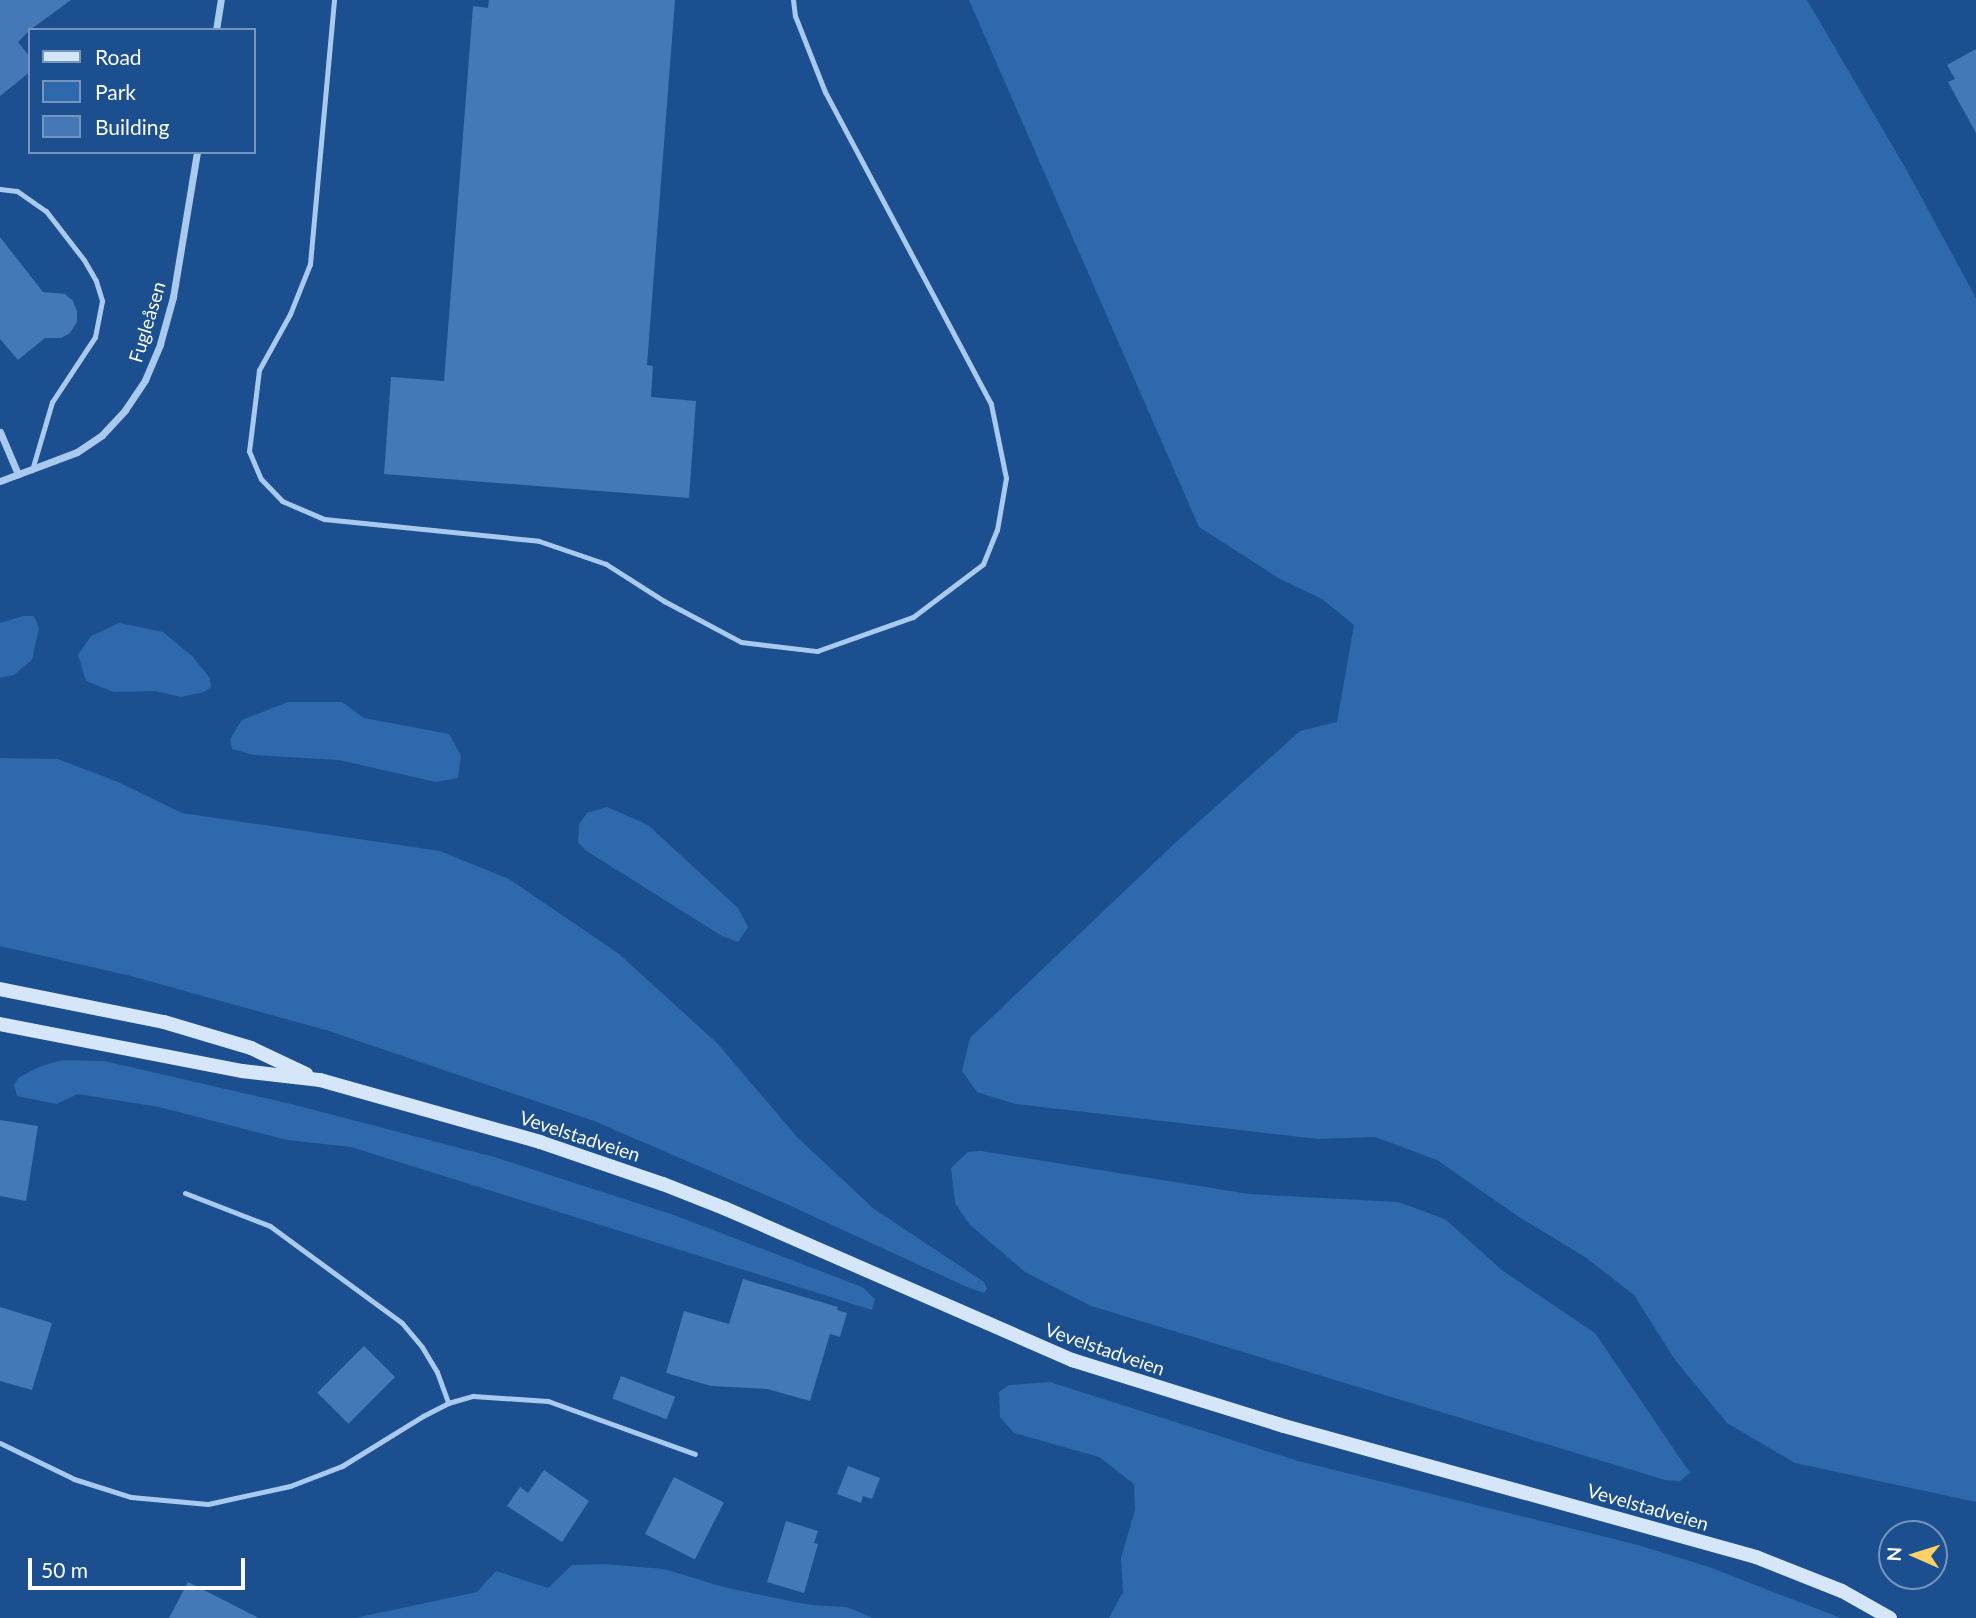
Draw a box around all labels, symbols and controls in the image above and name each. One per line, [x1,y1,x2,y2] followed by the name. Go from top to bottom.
[28,28,256,154] legend
[95,44,142,69] text: Road
[95,79,136,104] text: Park
[95,114,170,139] text: Building
[124,279,170,365] street label: Fugleåsen
[517,1106,643,1166] street label: Vevelstadveien
[1042,1318,1168,1380] street label: Vevelstadveien
[1585,1479,1711,1535] street label: Vevelstadveien
[1878,1520,1948,1590] north arrow
[32,1544,248,1588] scale bar
[1882,1546,1905,1562] text: N
[41,1557,88,1582] text: 50 m

